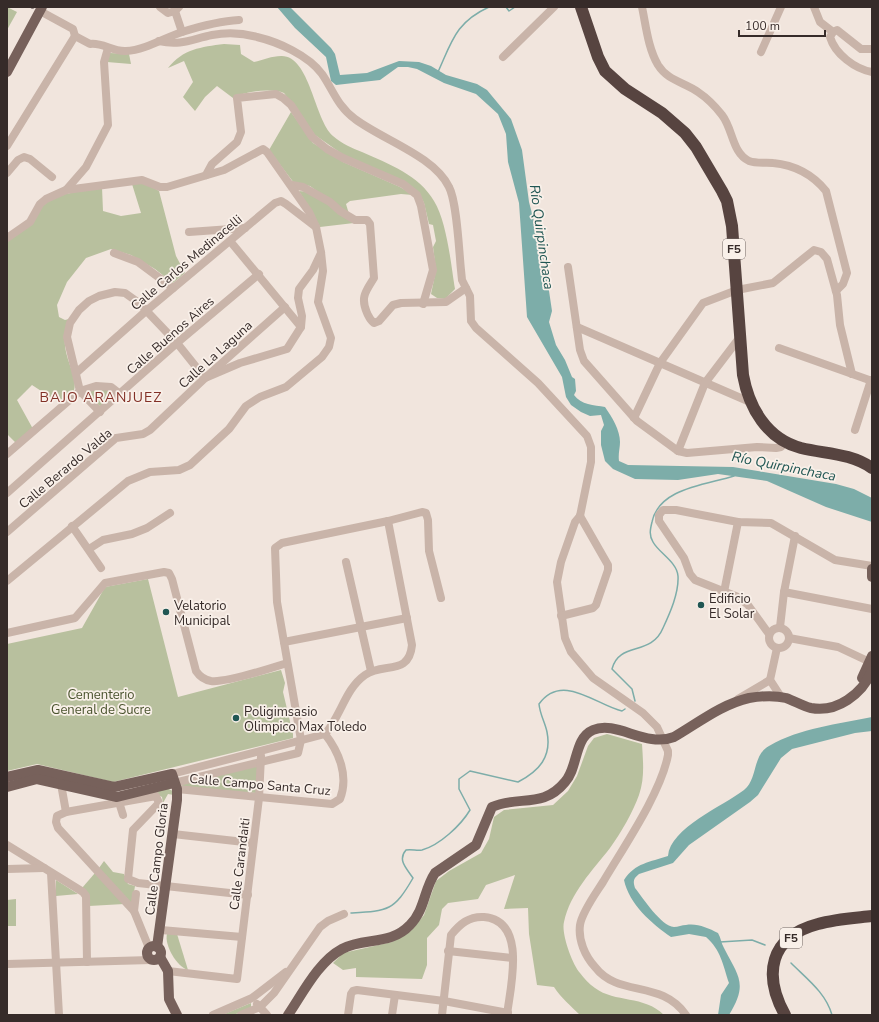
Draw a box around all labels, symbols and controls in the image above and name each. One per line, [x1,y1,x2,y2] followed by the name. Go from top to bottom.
[739,12,825,38] scale bar
[745,18,780,34] text: 100 m
[525,183,558,291] water label: Río Quirpinchaca
[127,211,246,315] street label: Calle Carlos Medinacelli
[723,239,745,259] road number: F5
[123,293,218,379] street label: Calle Buenos Aires
[175,317,257,393] street label: Calle La Laguna
[40,388,162,407] district label: BAJO ARANJUEZ
[15,424,116,513] street label: Calle Berardo Valda
[730,447,838,486] water label: Río Quirpinchaca
[709,590,755,623] place label: Edificio El Solar
[173,597,230,630] place label: Velatorio Municipal
[696,600,706,610] marker: Edificio El Solar
[161,607,171,617] marker: Velatorio Municipal
[51,686,151,719] park label: Cementerio General de Sucre
[244,703,367,736] place label: Poligimsasio Olimpico Max Toledo
[231,713,241,723] marker: Poligimsasio Olimpico Max Toledo
[189,770,331,800] street label: Calle Campo Santa Cruz
[141,802,173,916] street label: Calle Campo Gloria
[225,817,255,911] street label: Calle Carandaiti
[780,928,802,948] road number: F5

